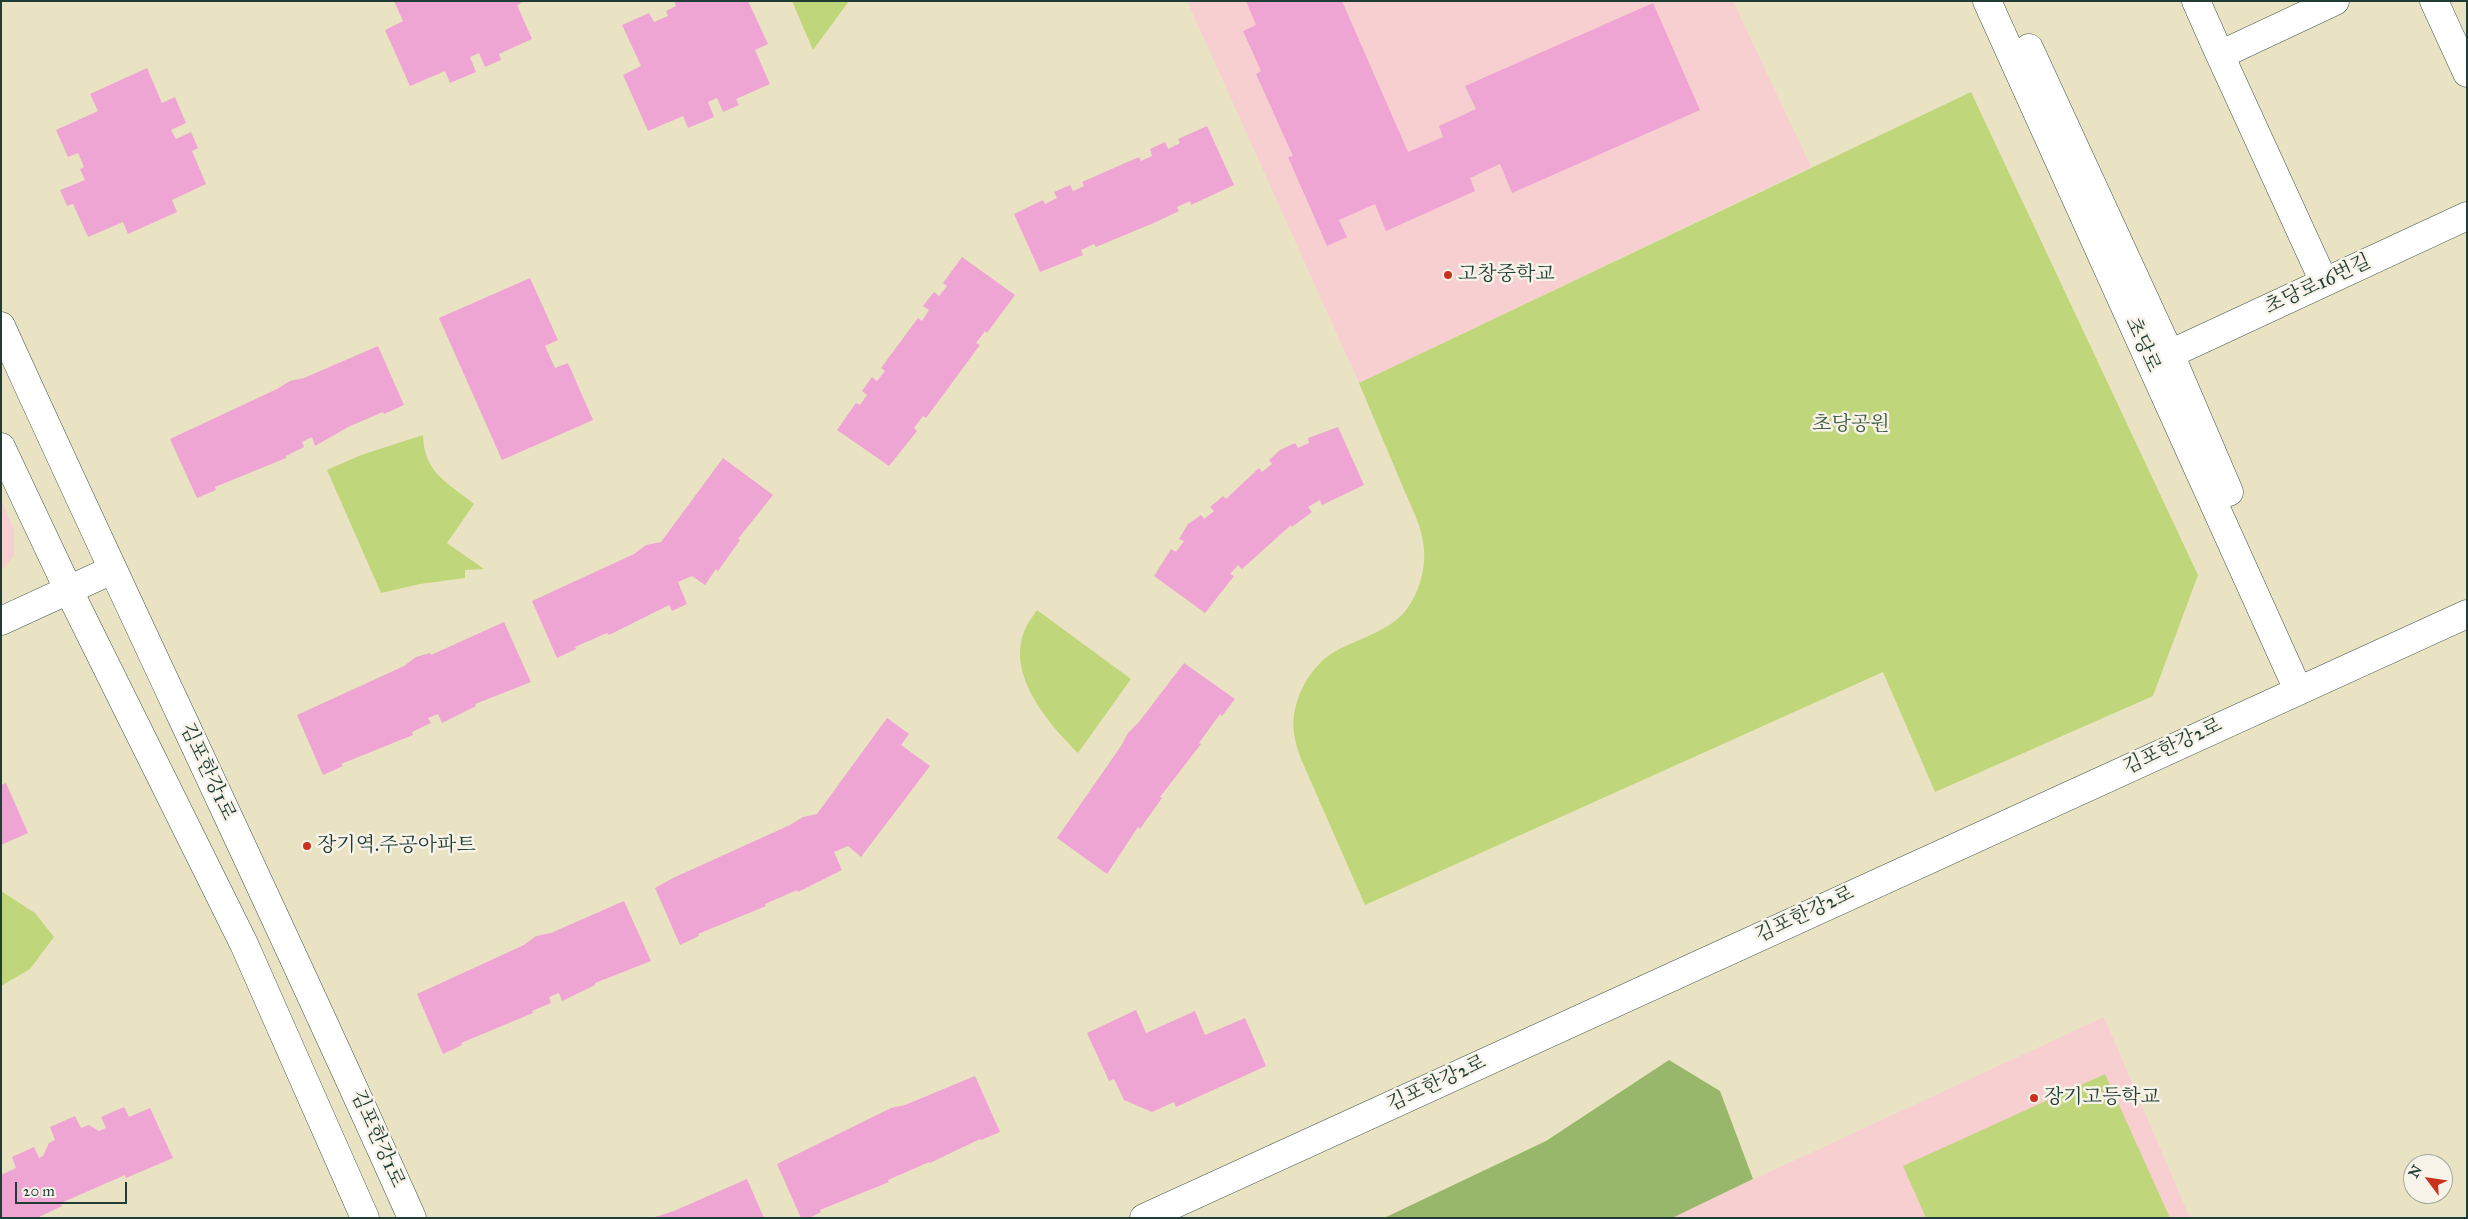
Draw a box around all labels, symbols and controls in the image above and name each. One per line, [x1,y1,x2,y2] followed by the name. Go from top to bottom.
[2261,250,2375,320] street label: 초당로16번길
[1458,263,1555,287] place label: 고창중학교
[1442,269,1454,281] marker: 고창중학교
[2119,314,2165,376] street label: 초당로
[1812,413,1890,437] park label: 초당공원
[2120,714,2226,780] street label: 김포한강2로
[174,720,240,824] street label: 김포한강1로
[317,834,476,858] place label: 장기역.주공아파트
[301,840,313,852] marker: 장기역.주공아파트
[1752,882,1858,948] street label: 김포한강2로
[1384,1051,1490,1117] street label: 김포한강2로
[345,1086,409,1192] street label: 김포한강1로
[2044,1086,2160,1110] place label: 장기고등학교
[2028,1092,2040,1104] marker: 장기고등학교
[2403,1154,2453,1204] north arrow
[2405,1162,2426,1181] text: N
[18,1172,130,1204] scale bar
[23,1182,55,1200] text: 20 m

